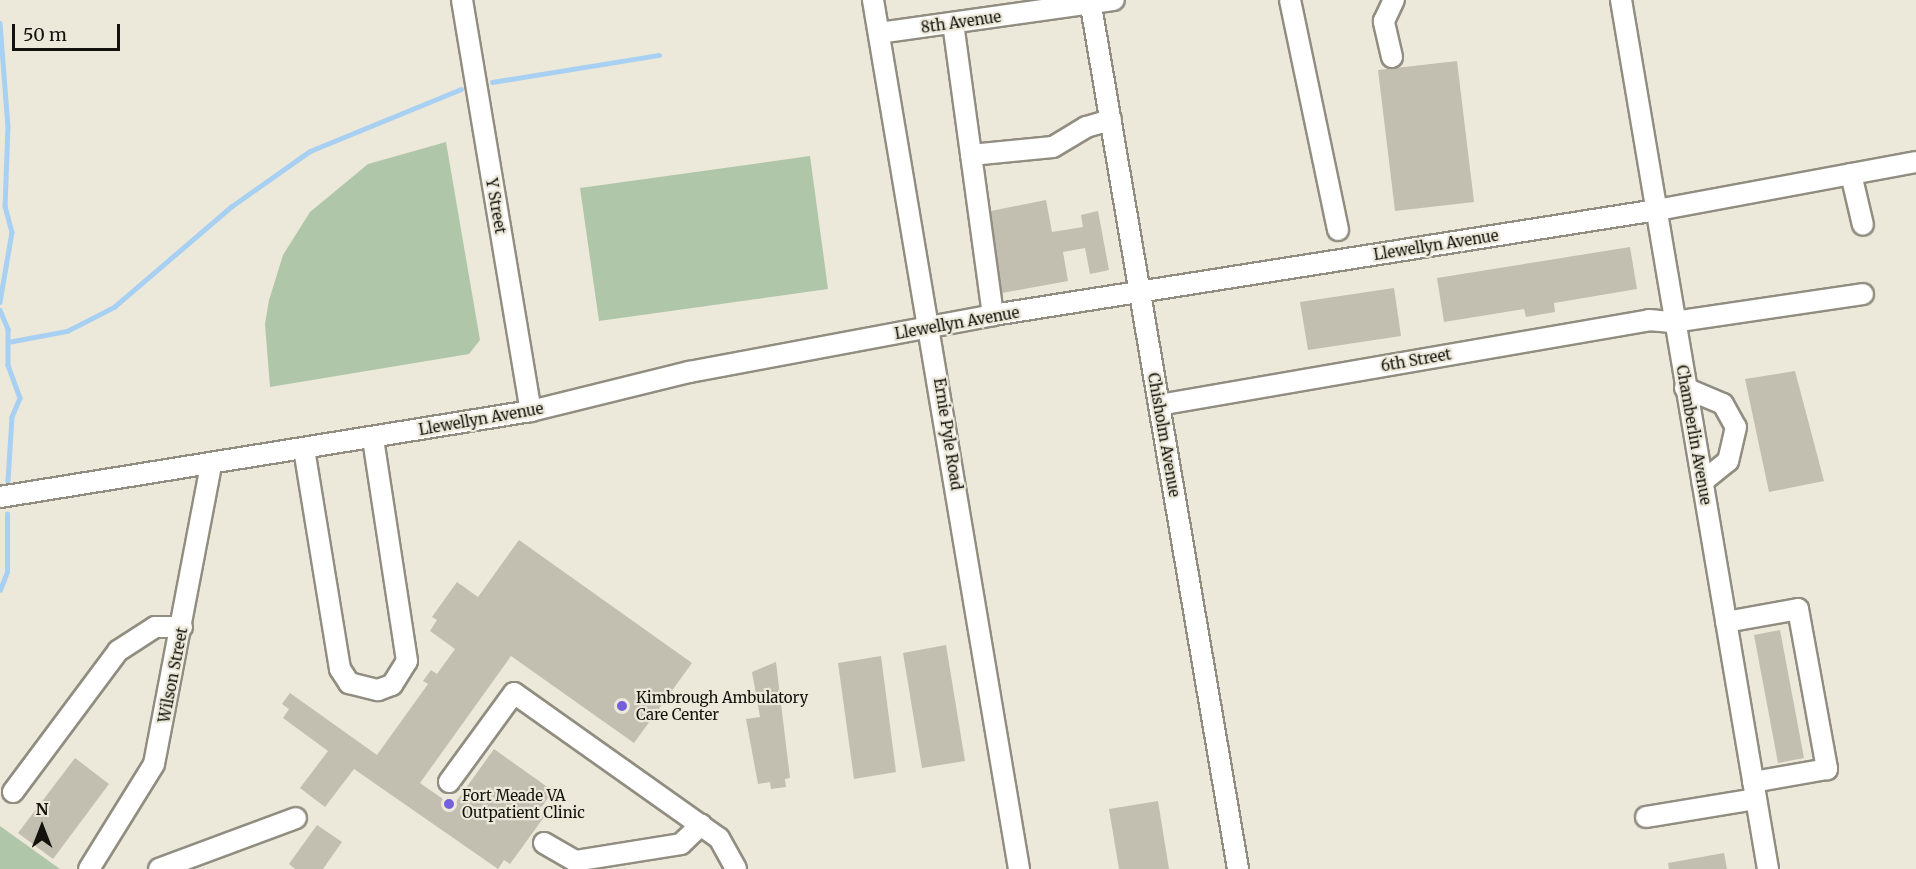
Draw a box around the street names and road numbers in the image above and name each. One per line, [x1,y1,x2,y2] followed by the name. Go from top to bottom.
[920,7,1002,37] street label: 8th Avenue
[482,177,510,235] street label: Y Street
[1372,226,1500,264] street label: Llewellyn Avenue
[893,303,1021,343] street label: Llewellyn Avenue
[1379,345,1453,375] street label: 6th Street
[1673,364,1715,506] street label: Chamberlin Avenue
[1144,371,1184,499] street label: Chisholm Avenue
[930,377,966,491] street label: Ernie Pyle Road
[417,399,545,439] street label: Llewellyn Avenue
[155,626,191,724] street label: Wilson Street

